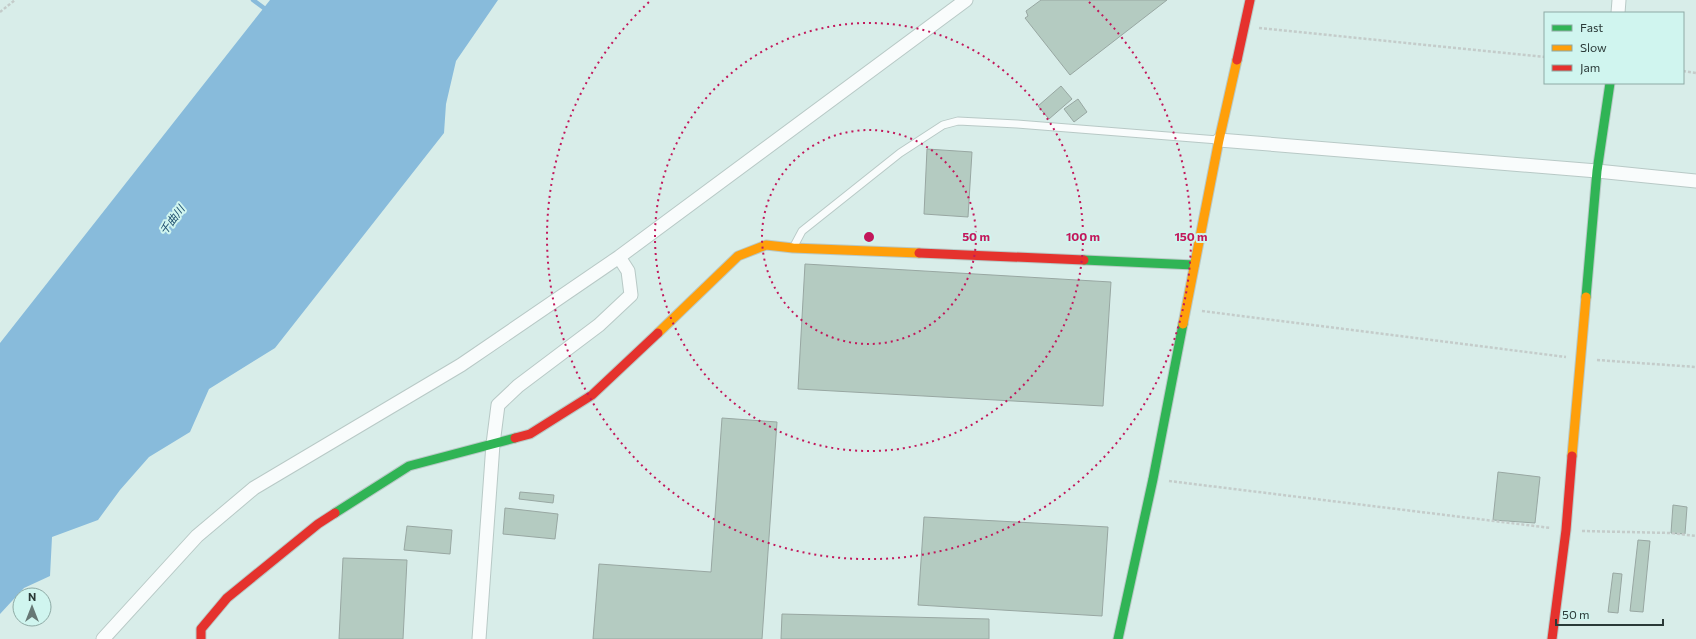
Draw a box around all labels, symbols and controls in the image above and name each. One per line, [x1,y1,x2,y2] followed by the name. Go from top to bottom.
[1544,12,1684,84] legend
[1580,20,1603,34] text: Fast
[1580,40,1607,54] text: Slow
[1580,60,1600,75] text: Jam
[156,202,187,237] water label: 千曲川
[962,229,990,243] text: 50 m
[1066,229,1100,243] text: 100 m
[1174,229,1208,243] text: 150 m
[862,230,876,244] centre of rings
[12,587,52,627] north arrow
[28,590,36,603] text: N
[1556,601,1663,627] scale bar
[1562,607,1590,621] text: 50 m

